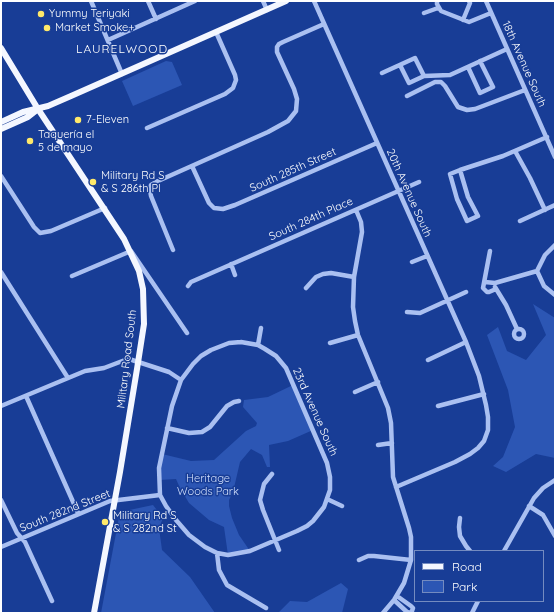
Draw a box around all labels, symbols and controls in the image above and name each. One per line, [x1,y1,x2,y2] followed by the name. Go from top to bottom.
[49,7,130,21] place label: Yummy Teriyaki
[36,9,46,19] marker: Yummy Teriyaki
[499,19,549,109] street label: 18th Avenue South
[55,21,134,35] place label: Market Smoke+
[42,23,52,33] marker: Market Smoke+
[76,42,168,56] district label: LAURELWOOD
[86,113,129,127] place label: 7-Eleven
[73,115,83,125] marker: 7-Eleven
[38,128,94,154] place label: Taquería el 5 de mayo
[25,136,35,146] marker: Taquería el 5 de mayo
[248,145,338,195] street label: South 285th Street
[384,147,434,239] street label: 20th Avenue South
[101,169,164,195] place label: Military Rd S & S 286th Pl
[88,177,98,187] marker: Military Rd S & S 286th Pl
[267,195,355,243] street label: South 284th Place
[114,309,140,409] street label: Military Road South
[290,366,340,458] street label: 23rd Avenue South
[177,472,239,498] park label: Heritage Woods Park
[18,487,112,535] street label: South 282nd Street
[113,509,177,535] place label: Military Rd S & S 282nd St
[100,517,110,527] marker: Military Rd S & S 282nd St
[414,550,544,602] legend
[452,559,482,574] text: Road
[452,579,477,594] text: Park

